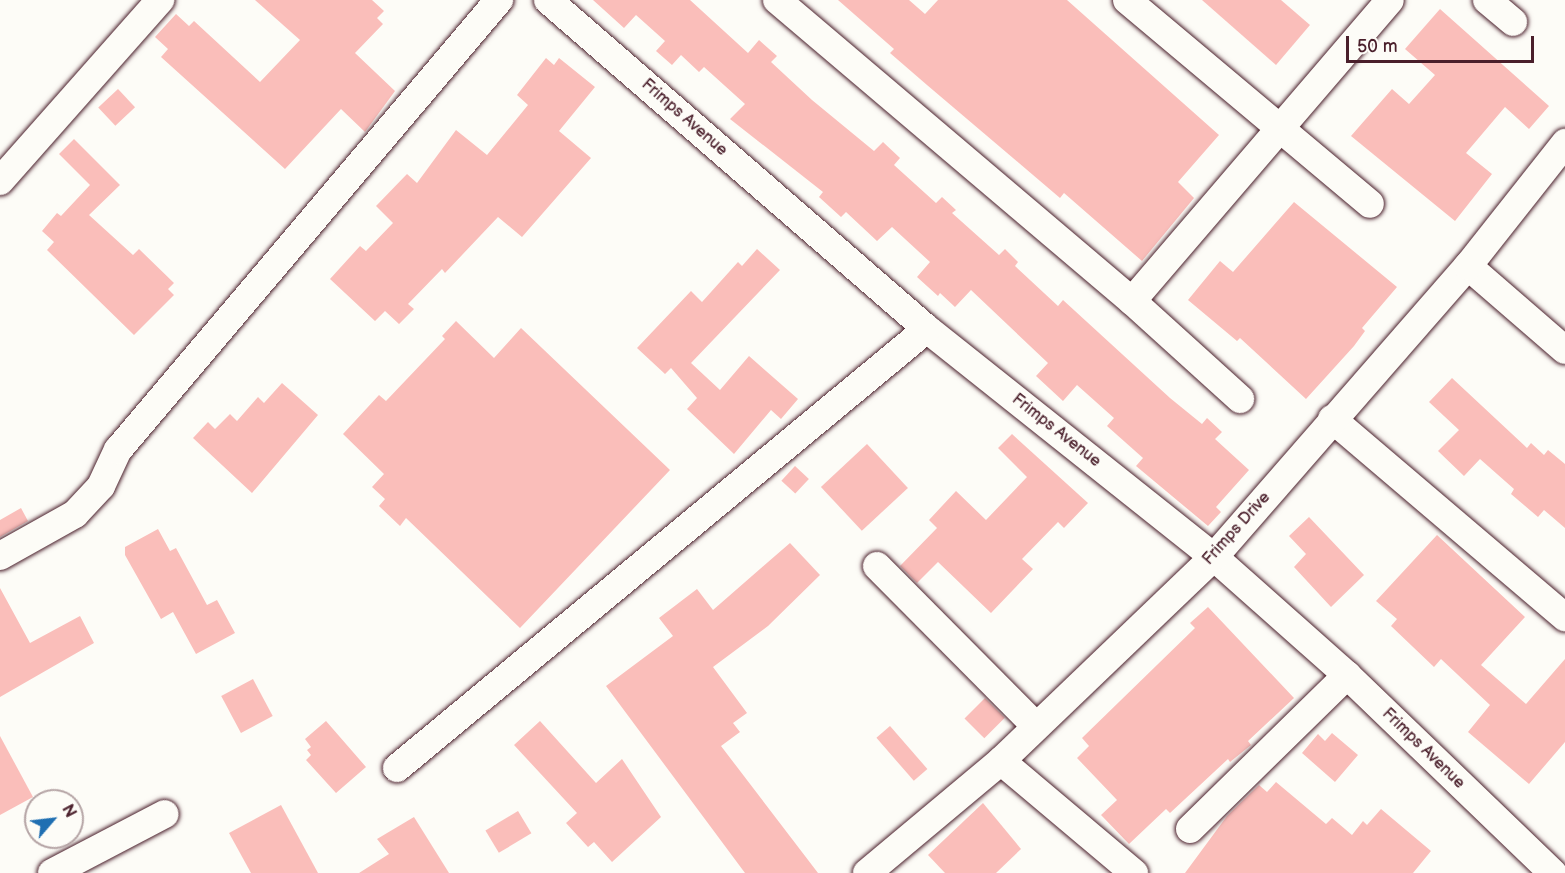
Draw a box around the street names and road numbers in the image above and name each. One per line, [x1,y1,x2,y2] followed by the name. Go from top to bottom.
[637,75,731,161] street label: Frimps Avenue
[1008,390,1104,472] street label: Frimps Avenue
[1199,489,1275,569] street label: Frimps Drive
[1378,705,1468,793] street label: Frimps Avenue

